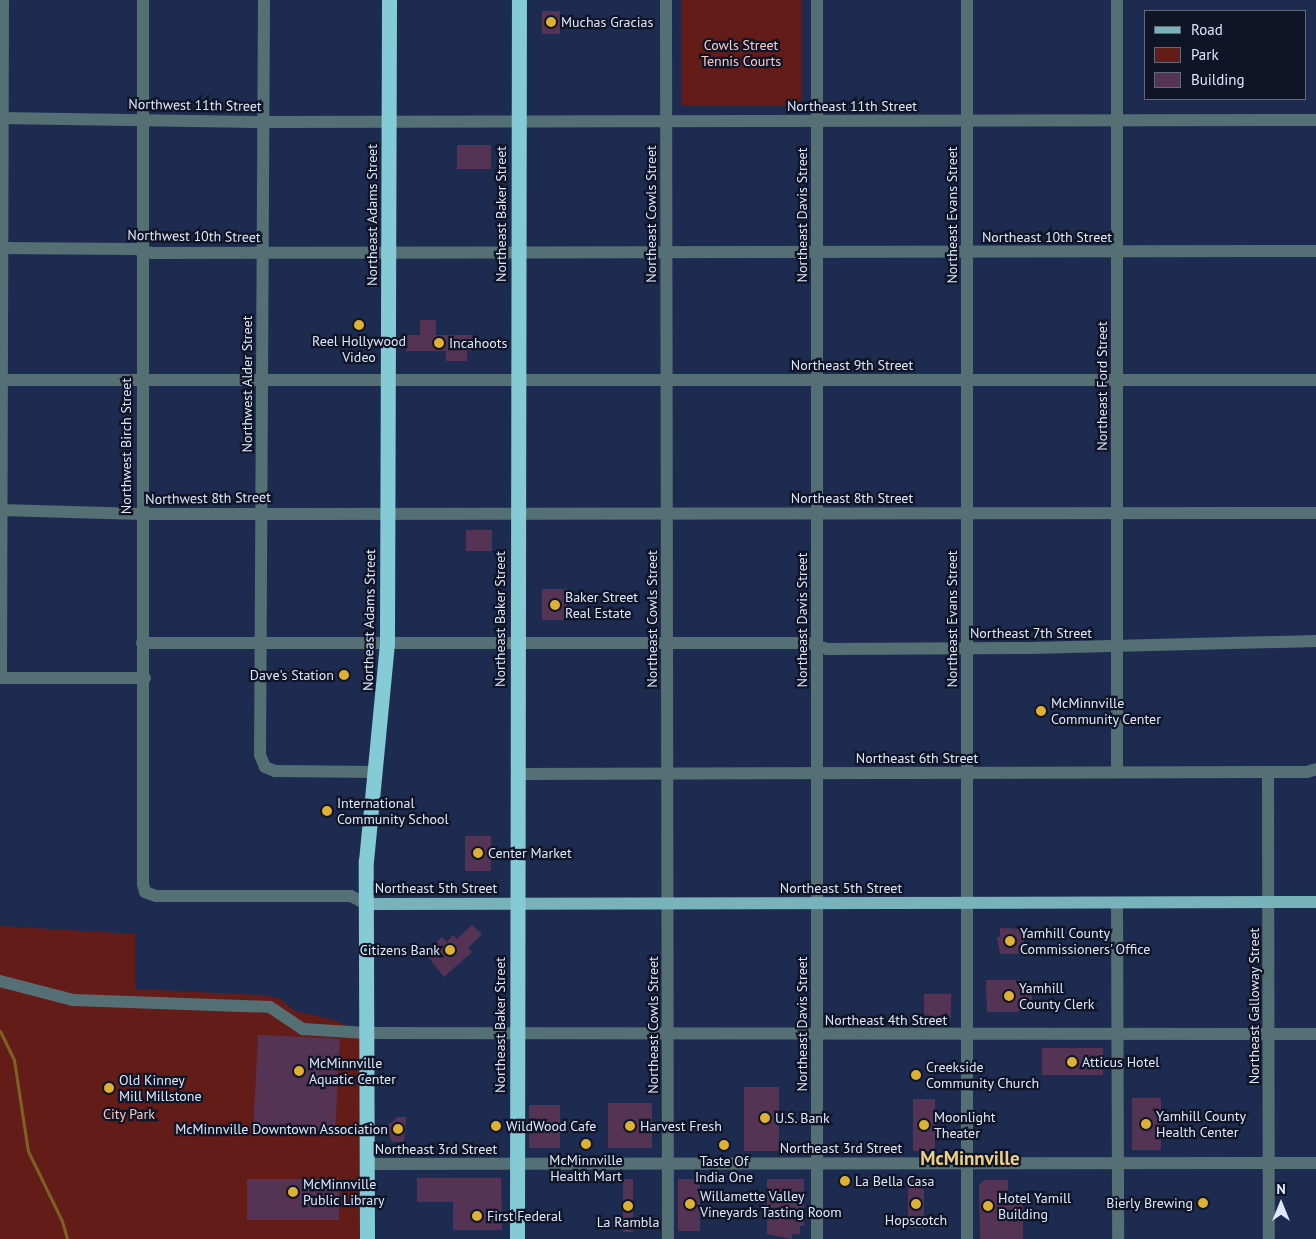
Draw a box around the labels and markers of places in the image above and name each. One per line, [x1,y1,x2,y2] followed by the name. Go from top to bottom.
[561,14,653,30] place label: Muchas Gracias
[545,16,557,28] marker: Muchas Gracias
[353,319,365,331] marker: Reel Hollywood Video
[312,333,406,366] place label: Reel Hollywood Video
[449,335,507,351] place label: Incahoots
[433,337,445,349] marker: Incahoots
[565,589,638,622] place label: Baker Street Real Estate
[549,599,561,611] marker: Baker Street Real Estate
[250,667,334,683] place label: Dave's Station
[338,669,350,681] marker: Dave's Station
[1051,695,1161,728] place label: McMinnville Community Center
[1035,705,1047,717] marker: McMinnville Community Center
[337,795,449,828] place label: International Community School
[321,805,333,817] marker: International Community School
[488,845,572,861] place label: Center Market
[472,847,484,859] marker: Center Market
[1020,925,1151,958] place label: Yamhill County Commissioners' Office
[1004,935,1016,947] marker: Yamhill County Commissioners' Office
[360,942,440,958] place label: Citizens Bank
[444,944,456,956] marker: Citizens Bank
[1019,980,1095,1012] place label: Yamhill County Clerk
[1003,990,1015,1002] marker: Yamhill County Clerk
[1082,1054,1159,1070] place label: Atticus Hotel
[309,1055,396,1088] place label: McMinnville Aquatic Center
[1066,1056,1078,1068] marker: Atticus Hotel
[926,1059,1040,1092] place label: Creekside Community Church
[293,1065,305,1077] marker: McMinnville Aquatic Center
[910,1069,922,1081] marker: Creekside Community Church
[119,1072,202,1104] place label: Old Kinney Mill Millstone
[103,1082,115,1094] marker: Old Kinney Mill Millstone
[1156,1108,1246,1140] place label: Yamhill County Health Center
[934,1109,996,1142] place label: Moonlight Theater
[775,1110,831,1126] place label: U.S. Bank
[759,1112,771,1124] marker: U.S. Bank
[506,1118,596,1134] place label: WildWood Cafe
[640,1118,722,1134] place label: Harvest Fresh
[1140,1118,1152,1130] marker: Yamhill County Health Center
[918,1119,930,1131] marker: Moonlight Theater
[490,1120,502,1132] marker: WildWood Cafe
[624,1120,636,1132] marker: Harvest Fresh
[175,1121,388,1137] place label: McMinnville Downtown Association
[392,1123,404,1135] marker: McMinnville Downtown Association
[580,1138,592,1150] marker: McMinnville Health Mart
[718,1139,730,1151] marker: Taste Of India One
[549,1152,623,1184] place label: McMinnville Health Mart
[695,1153,753,1186] place label: Taste Of India One
[855,1173,934,1189] place label: La Bella Casa
[839,1175,851,1187] marker: La Bella Casa
[303,1176,385,1208] place label: McMinnville Public Library
[287,1186,299,1198] marker: McMinnville Public Library
[700,1188,842,1220] place label: Willamette Valley Vineyards Tasting Room
[998,1190,1071,1222] place label: Hotel Yamill Building
[1106,1195,1193,1211] place label: Bierly Brewing
[1197,1197,1209,1209] marker: Bierly Brewing
[684,1198,696,1210] marker: Willamette Valley Vineyards Tasting Room
[910,1198,922,1210] marker: Hopscotch
[622,1200,634,1212] marker: La Rambla
[982,1200,994,1212] marker: Hotel Yamill Building
[487,1208,562,1224] place label: First Federal
[471,1210,483,1222] marker: First Federal
[885,1212,947,1228] place label: Hopscotch
[597,1214,659,1230] place label: La Rambla

